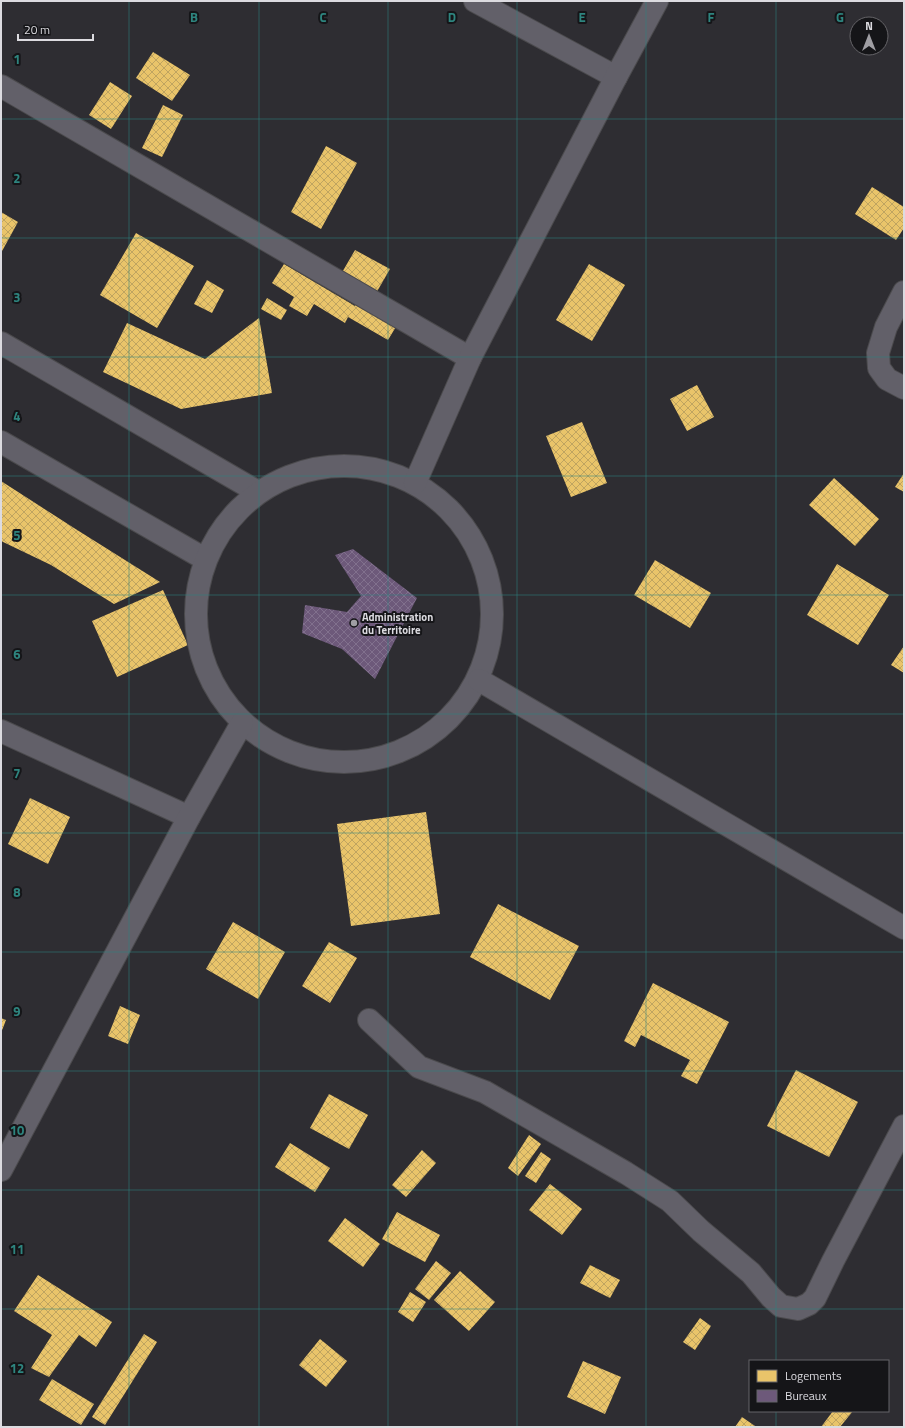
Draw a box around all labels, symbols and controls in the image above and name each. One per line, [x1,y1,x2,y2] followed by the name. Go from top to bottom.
[190,7,198,27] text: B
[319,7,327,27] text: C
[448,7,456,27] text: D
[578,7,586,27] text: E
[708,7,715,27] text: F
[836,7,844,27] text: G
[18,16,93,42] scale bar
[849,16,889,56] north arrow
[865,18,873,34] text: N
[24,20,50,39] text: 20 m
[13,49,21,69] text: 1
[13,168,21,188] text: 2
[13,287,21,307] text: 3
[13,406,21,426] text: 4
[13,525,21,545] text: 5
[362,609,433,638] place label: Administration du Territoire
[349,618,359,628] marker: Administration du Territoire
[13,644,21,664] text: 6
[13,763,21,783] text: 7
[13,882,21,902] text: 8
[13,1001,21,1021] text: 9
[10,1120,24,1140] text: 10
[10,1239,24,1259] text: 11
[10,1358,24,1378] text: 12
[749,1360,889,1412] legend
[785,1366,842,1385] text: Logements
[785,1386,827,1405] text: Bureaux

